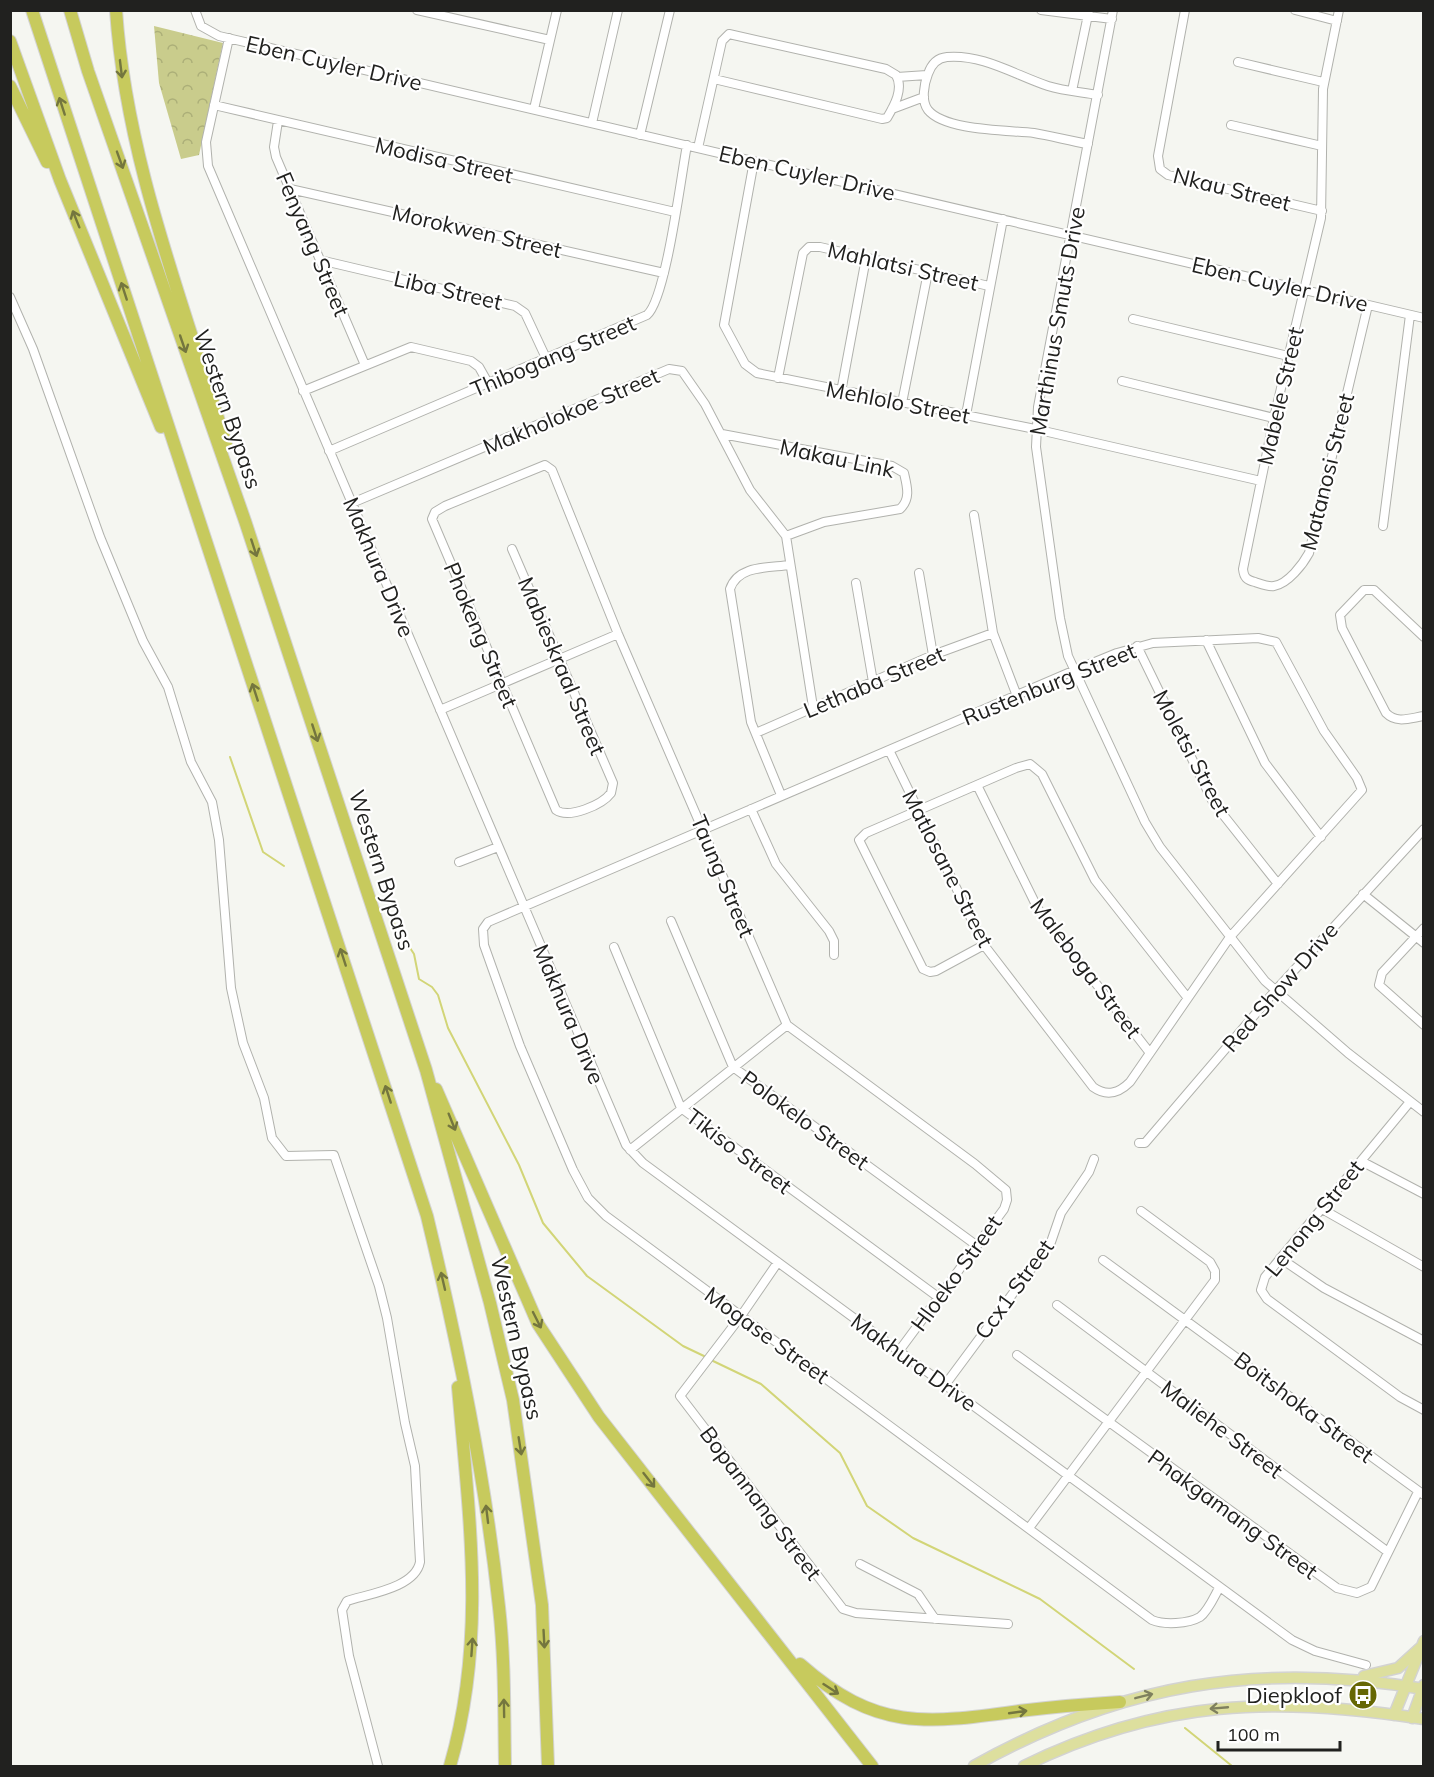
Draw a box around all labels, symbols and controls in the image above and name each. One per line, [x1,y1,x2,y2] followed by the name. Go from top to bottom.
[243,29,425,97] street label: Eben Cuyler Drive
[116,58,127,78] one-way arrow
[56,97,67,116] one-way arrow
[372,131,516,190] street label: Modisa Street
[716,139,898,207] street label: Eben Cuyler Drive
[115,150,126,168] one-way arrow
[1170,161,1294,217] street label: Nkau Street
[270,168,356,321] street label: Fenyang Street
[389,198,565,264] street label: Morokwen Street
[1023,204,1091,438] street label: Marthinus Smuts Drive
[70,210,81,229] one-way arrow
[825,235,981,297] street label: Mahlatsi Street
[1189,250,1371,318] street label: Eben Cuyler Drive
[391,264,505,316] street label: Liba Street
[117,282,128,301] one-way arrow
[466,309,640,403] street label: Thibogang Street
[1250,324,1310,468] street label: Mabele Street
[188,325,268,493] street label: Western Bypass
[179,334,190,353] one-way arrow
[479,361,664,461] street label: Makholokoe Street
[824,374,973,430] street label: Mehlolo Street
[1294,390,1360,554] street label: Matanosi Street
[777,432,897,484] street label: Makau Link
[337,493,421,641] street label: Makhura Drive
[249,538,260,557] one-way arrow
[438,558,524,712] street label: Phokeng Street
[512,573,612,760] street label: Mabieskraal Street
[958,636,1140,732] street label: Rustenburg Street
[799,640,949,724] street label: Lethaba Street
[249,683,260,702] one-way arrow
[1147,685,1237,821] street label: Moletsi Street
[310,723,321,742] one-way arrow
[896,785,1000,952] street label: Matlosane Street
[343,786,421,954] street label: Western Bypass
[685,811,761,942] street label: Taung Street
[1024,892,1148,1044] street label: Maleboga Street
[1216,916,1344,1058] street label: Red Show Drive
[527,940,611,1088] street label: Makhura Drive
[337,948,348,967] one-way arrow
[735,1064,875,1176] street label: Polokelo Street
[382,1085,393,1104] one-way arrow
[681,1102,798,1200] street label: Tikiso Street
[447,1112,458,1131] one-way arrow
[1258,1154,1370,1282] street label: Lenong Street
[904,1209,1008,1337] street label: Hloeko Street
[968,1233,1060,1345] street label: Ccx1 Street
[485,1253,549,1423] street label: Western Bypass
[436,1272,448,1291] one-way arrow
[699,1280,835,1390] street label: Mogase Street
[846,1307,982,1417] street label: Makhura Drive
[532,1311,543,1329] one-way arrow
[1229,1345,1380,1469] street label: Boitshoka Street
[1155,1374,1289,1484] street label: Maliehe Street
[694,1420,828,1586] street label: Bopannang Street
[515,1435,526,1455] one-way arrow
[1143,1443,1324,1585] street label: Phakgamang Street
[642,1472,655,1488] one-way arrow
[482,1505,493,1524] one-way arrow
[538,1629,549,1649] one-way arrow
[467,1638,478,1658] one-way arrow
[1347,1679,1379,1711] bus stop icon: Diepkloof
[1246,1681,1343,1709] place label: Diepkloof
[822,1682,839,1695] one-way arrow
[1134,1689,1153,1701] one-way arrow
[498,1699,510,1719] one-way arrow
[1209,1702,1229,1713] one-way arrow
[1008,1706,1028,1717] one-way arrow
[1218,1714,1340,1752] scale bar
[1227,1723,1280,1746] text: 100 m

